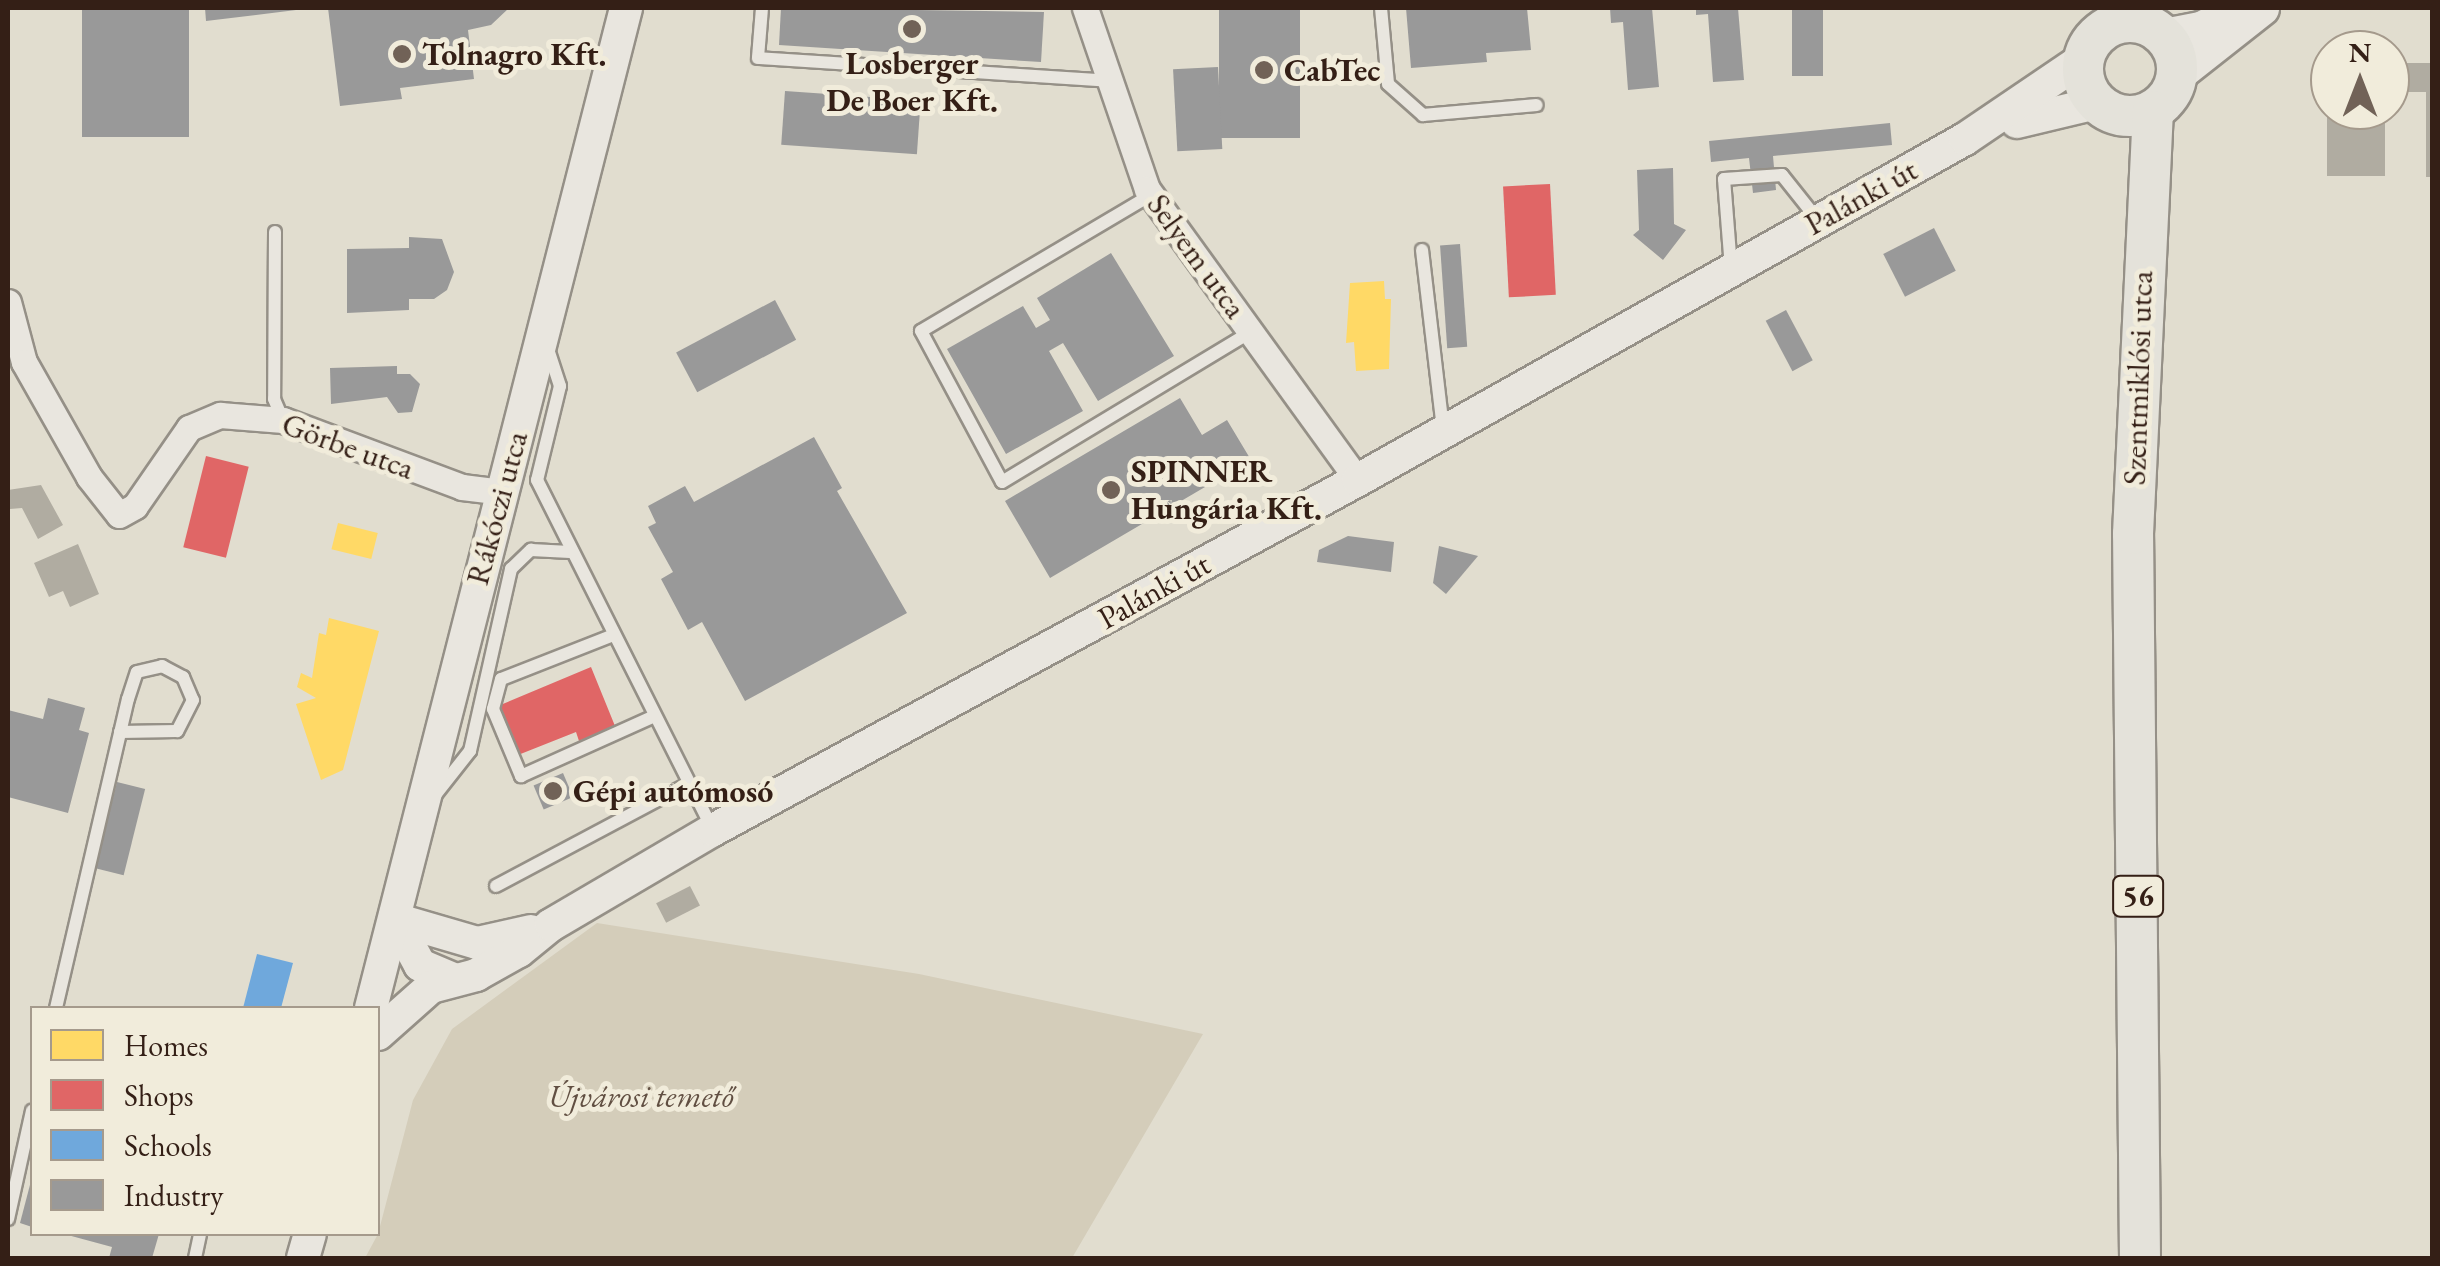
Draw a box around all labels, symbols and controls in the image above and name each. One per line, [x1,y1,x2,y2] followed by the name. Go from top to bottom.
[901,18,923,40] marker: Losberger De Boer Kft.
[2310,30,2410,130] north arrow
[2349,34,2371,70] text: N
[422,35,606,73] place label: Tolnagro Kft.
[391,43,413,65] marker: Tolnagro Kft.
[826,45,998,120] place label: Losberger De Boer Kft.
[1284,51,1380,89] place label: CabTec
[1253,59,1275,81] marker: CabTec
[1798,151,1924,243] street label: Palánki út
[1139,186,1255,326] street label: Selyem utca
[2115,270,2161,486] street label: Szentmiklósi utca
[277,404,419,488] street label: Görbe utca
[458,427,536,589] street label: Rákóczi utca
[1131,453,1322,528] place label: SPINNER Hungária Kft.
[1100,479,1122,501] marker: SPINNER Hungária Kft.
[1091,545,1217,637] street label: Palánki út
[573,772,773,810] place label: Gépi autómosó
[542,780,564,802] marker: Gépi autómosó
[2110,871,2166,921] road number: 56
[30,1006,380,1236] legend
[124,1026,208,1065] text: Homes
[124,1076,194,1115] text: Shops
[548,1077,734,1115] park label: Újvárosi temető
[124,1126,212,1165] text: Schools
[124,1176,223,1215] text: Industry

